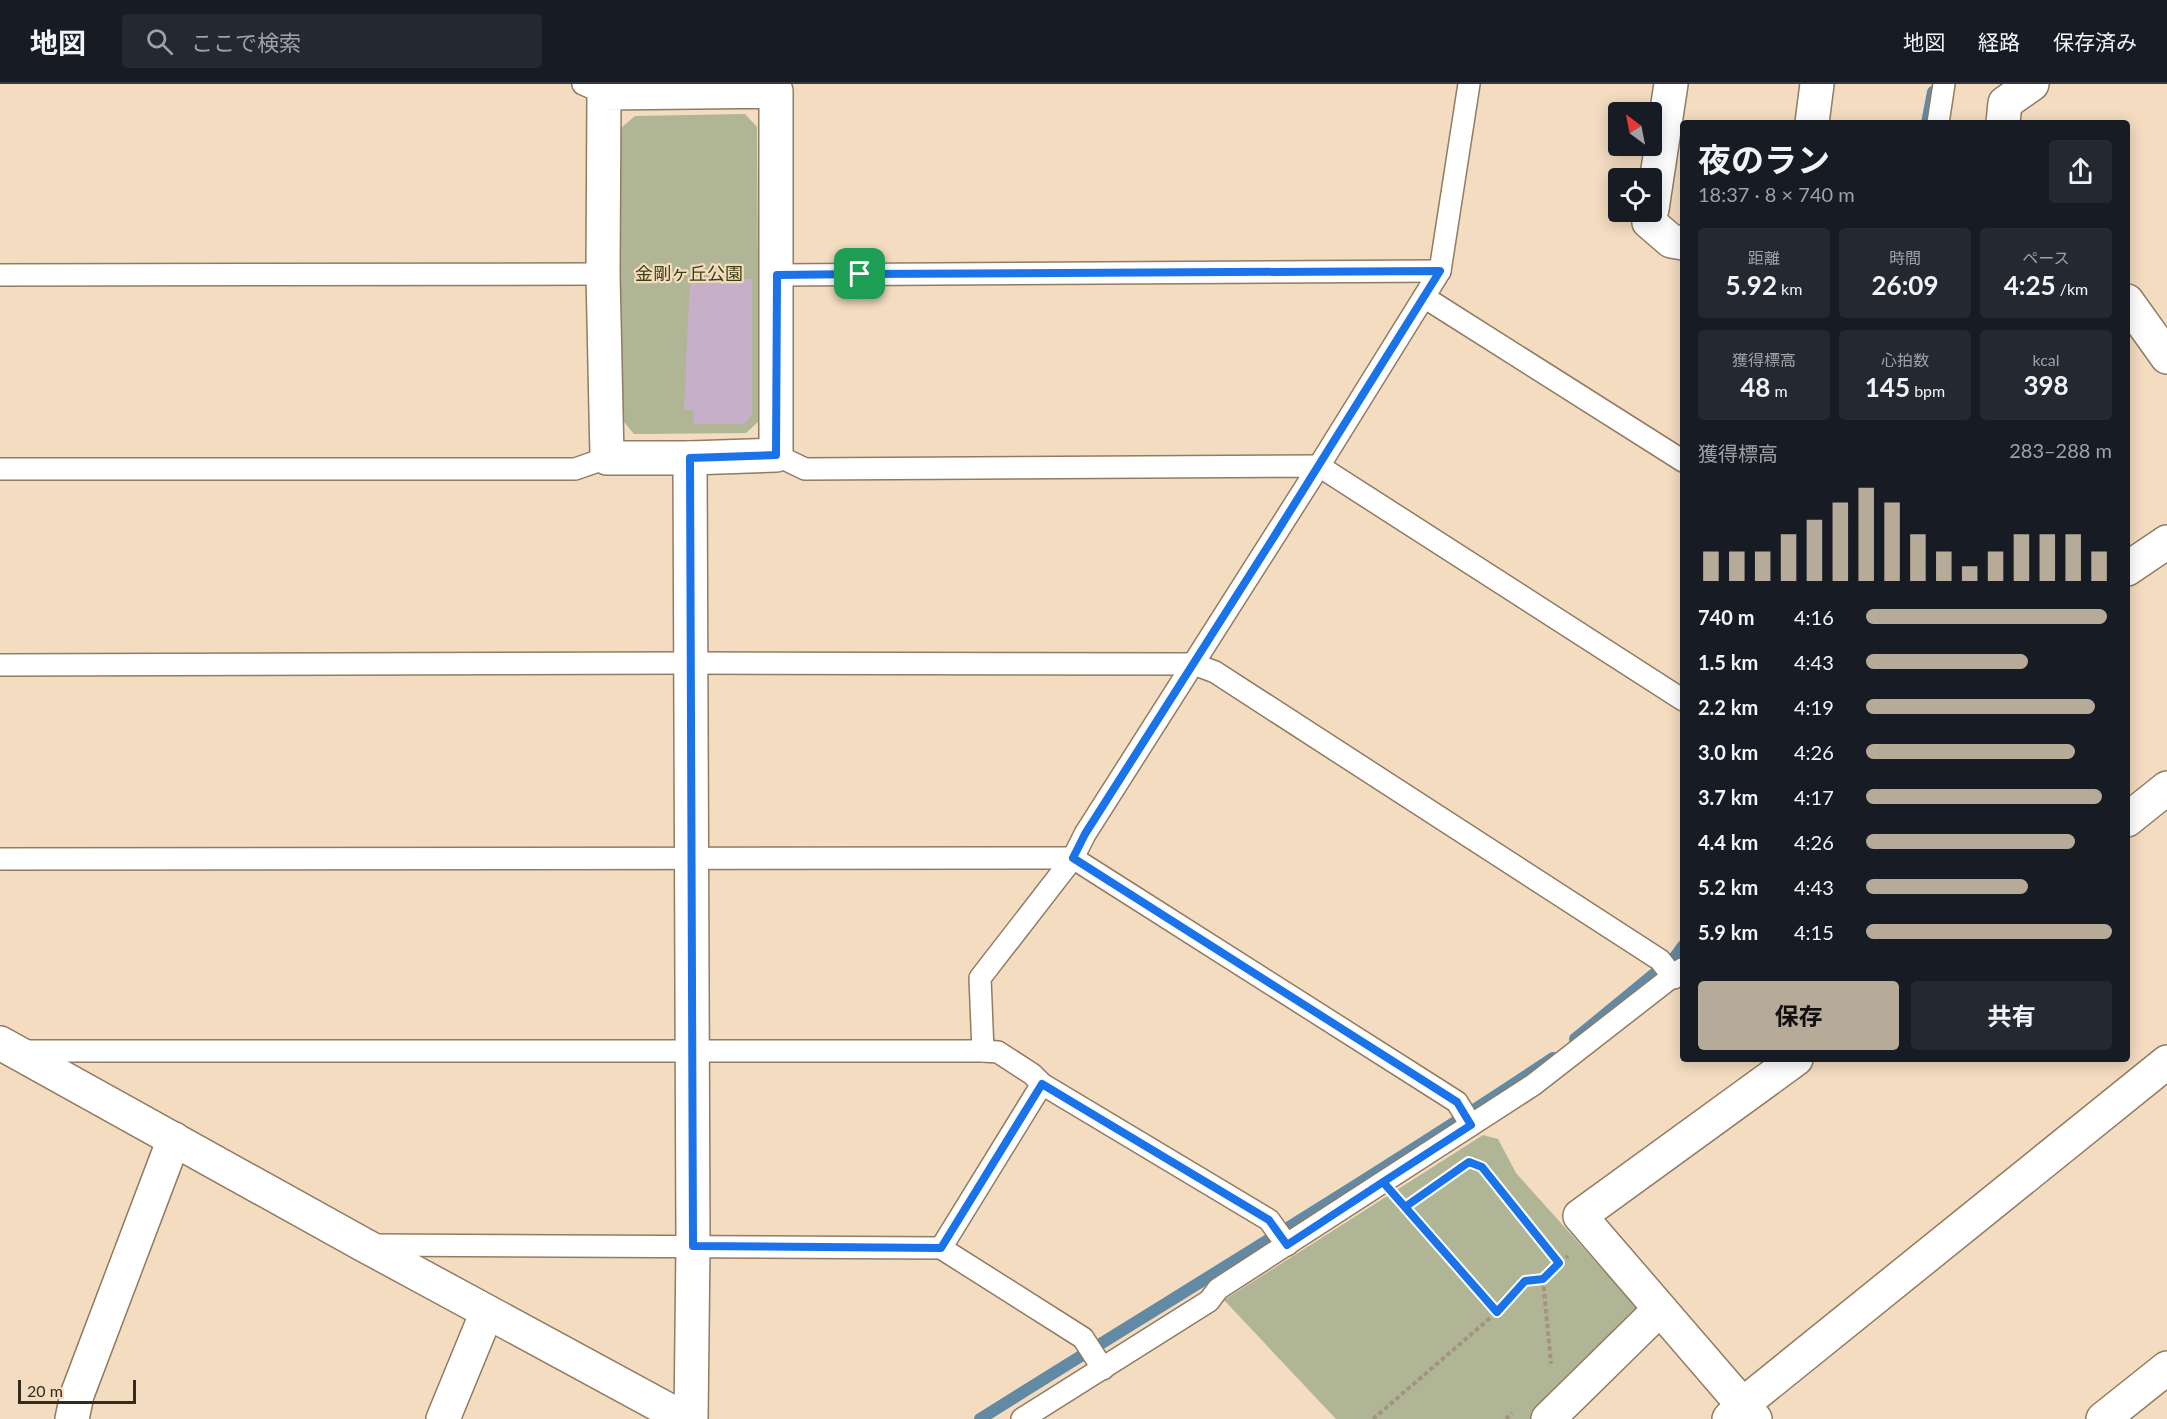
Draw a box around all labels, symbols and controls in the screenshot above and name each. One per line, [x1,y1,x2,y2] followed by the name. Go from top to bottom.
[122,14,542,68] search box
[30,25,86,59] text: 地図
[143,25,176,58] icon: search
[191,29,301,56] text: ここで検索
[1903,29,1945,54] text: 地図
[1978,29,2020,54] text: 経路
[2053,29,2137,54] text: 保存済み
[1608,102,1662,156] north arrow
[1608,102,1662,222] map controls
[1698,139,1830,179] text: 夜のラン
[2049,140,2112,203] button: share
[1608,168,1662,222] button: locate
[1698,182,1855,206] text: 18:37 · 8 × 740 m
[834,248,885,299] pin
[1748,248,1780,267] text: 距離
[1889,248,1921,267] text: 時間
[2022,248,2070,267] text: ペース
[843,257,876,290] icon: arrive
[635,262,743,284] park label: 金剛ヶ丘公園
[1726,269,1777,301] text: 5.92
[1871,269,1939,301] text: 26:09
[2004,269,2056,301] text: 4:25
[1777,279,1802,298] text: km
[2056,279,2088,298] text: /km
[1732,350,1796,369] text: 獲得標高
[1881,350,1929,369] text: 心拍数
[2032,350,2060,369] text: kcal
[2023,369,2069,401] text: 398
[1740,371,1770,403] text: 48
[1865,371,1910,403] text: 145
[1770,381,1788,400] text: m
[1910,381,1945,400] text: bpm
[2009,438,2112,462] text: 283–288 m
[1698,441,1778,465] text: 獲得標高
[1698,605,1754,629] text: 740 m
[1794,605,1834,629] text: 4:16
[1698,650,1758,674] text: 1.5 km
[1794,650,1834,674] text: 4:43
[1698,695,1758,719] text: 2.2 km
[1794,695,1834,719] text: 4:19
[1698,740,1758,764] text: 3.0 km
[1794,740,1834,764] text: 4:26
[1698,785,1758,809] text: 3.7 km
[1794,785,1834,809] text: 4:17
[1698,830,1758,854] text: 4.4 km
[1794,830,1834,854] text: 4:26
[1698,875,1758,899] text: 5.2 km
[1794,875,1834,899] text: 4:43
[1698,920,1758,944] text: 5.9 km
[1794,920,1834,944] text: 4:15
[1698,981,1899,1050] button: 保存
[1911,981,2112,1050] button: 共有
[18,1377,136,1404] scale bar
[27,1381,63,1400] text: 20 m

